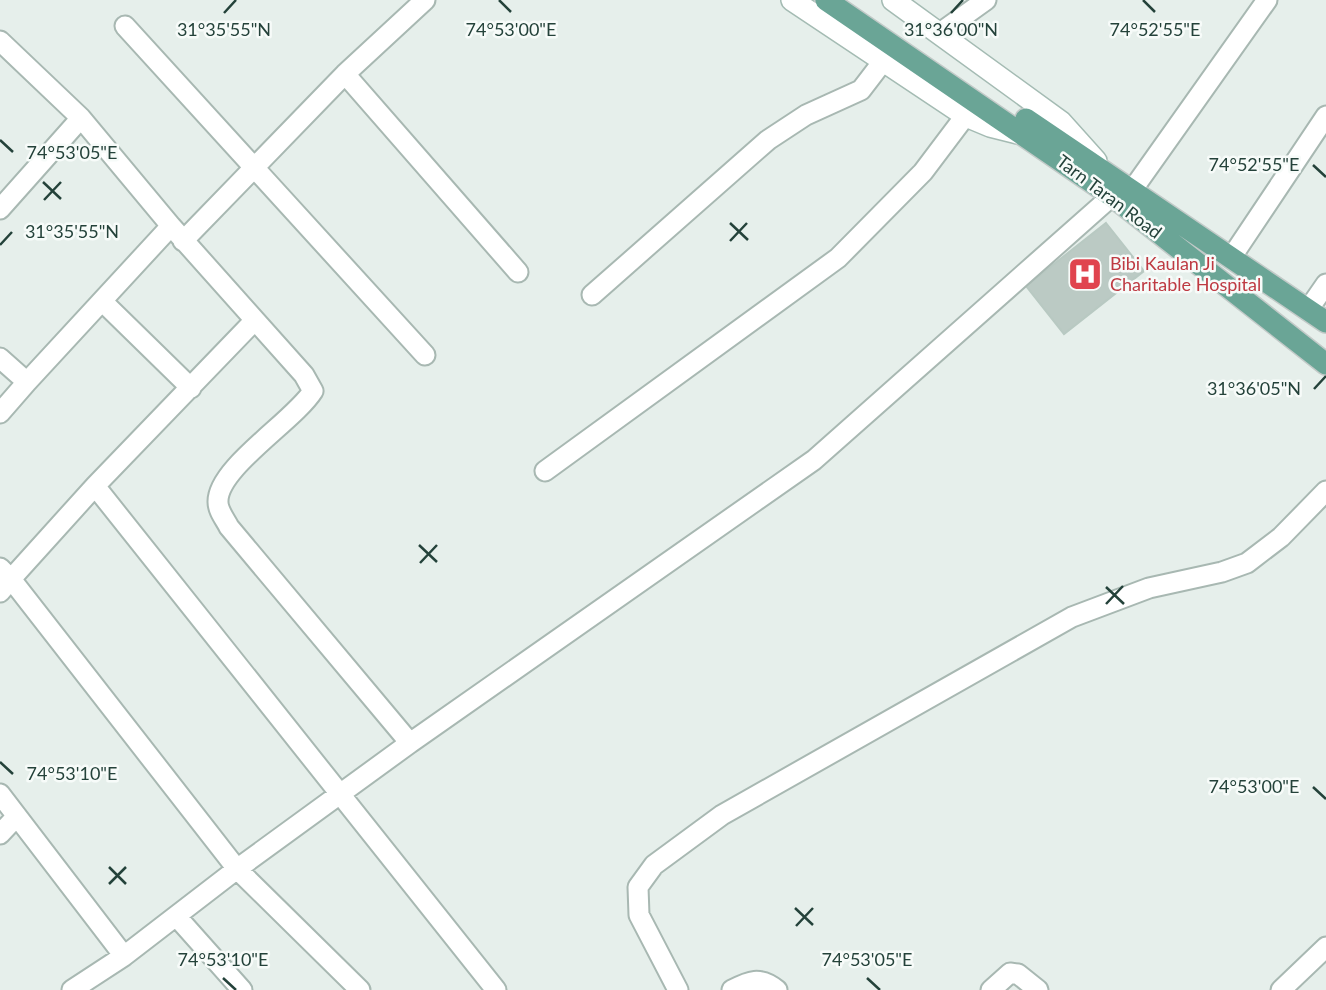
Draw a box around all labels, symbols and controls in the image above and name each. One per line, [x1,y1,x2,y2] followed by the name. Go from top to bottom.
[177,18,271,40] text: 31°35'55"N
[466,18,556,40] text: 74°53'00"E
[904,18,998,40] text: 31°36'00"N
[1110,18,1200,40] text: 74°52'55"E
[27,141,117,163] text: 74°53'05"E
[1053,150,1166,243] street label: Tarn Taran Road
[1209,153,1299,175] text: 74°52'55"E
[25,220,119,242] text: 31°35'55"N
[1110,252,1261,295] place label: Bibi Kaulan Ji Charitable Hospital
[1066,255,1104,293] hospital icon: Bibi Kaulan Ji Charitable Hospital
[1207,377,1301,399] text: 31°36'05"N
[27,762,117,784] text: 74°53'10"E
[1209,775,1299,797] text: 74°53'00"E
[178,948,268,970] text: 74°53'10"E
[822,948,912,970] text: 74°53'05"E

